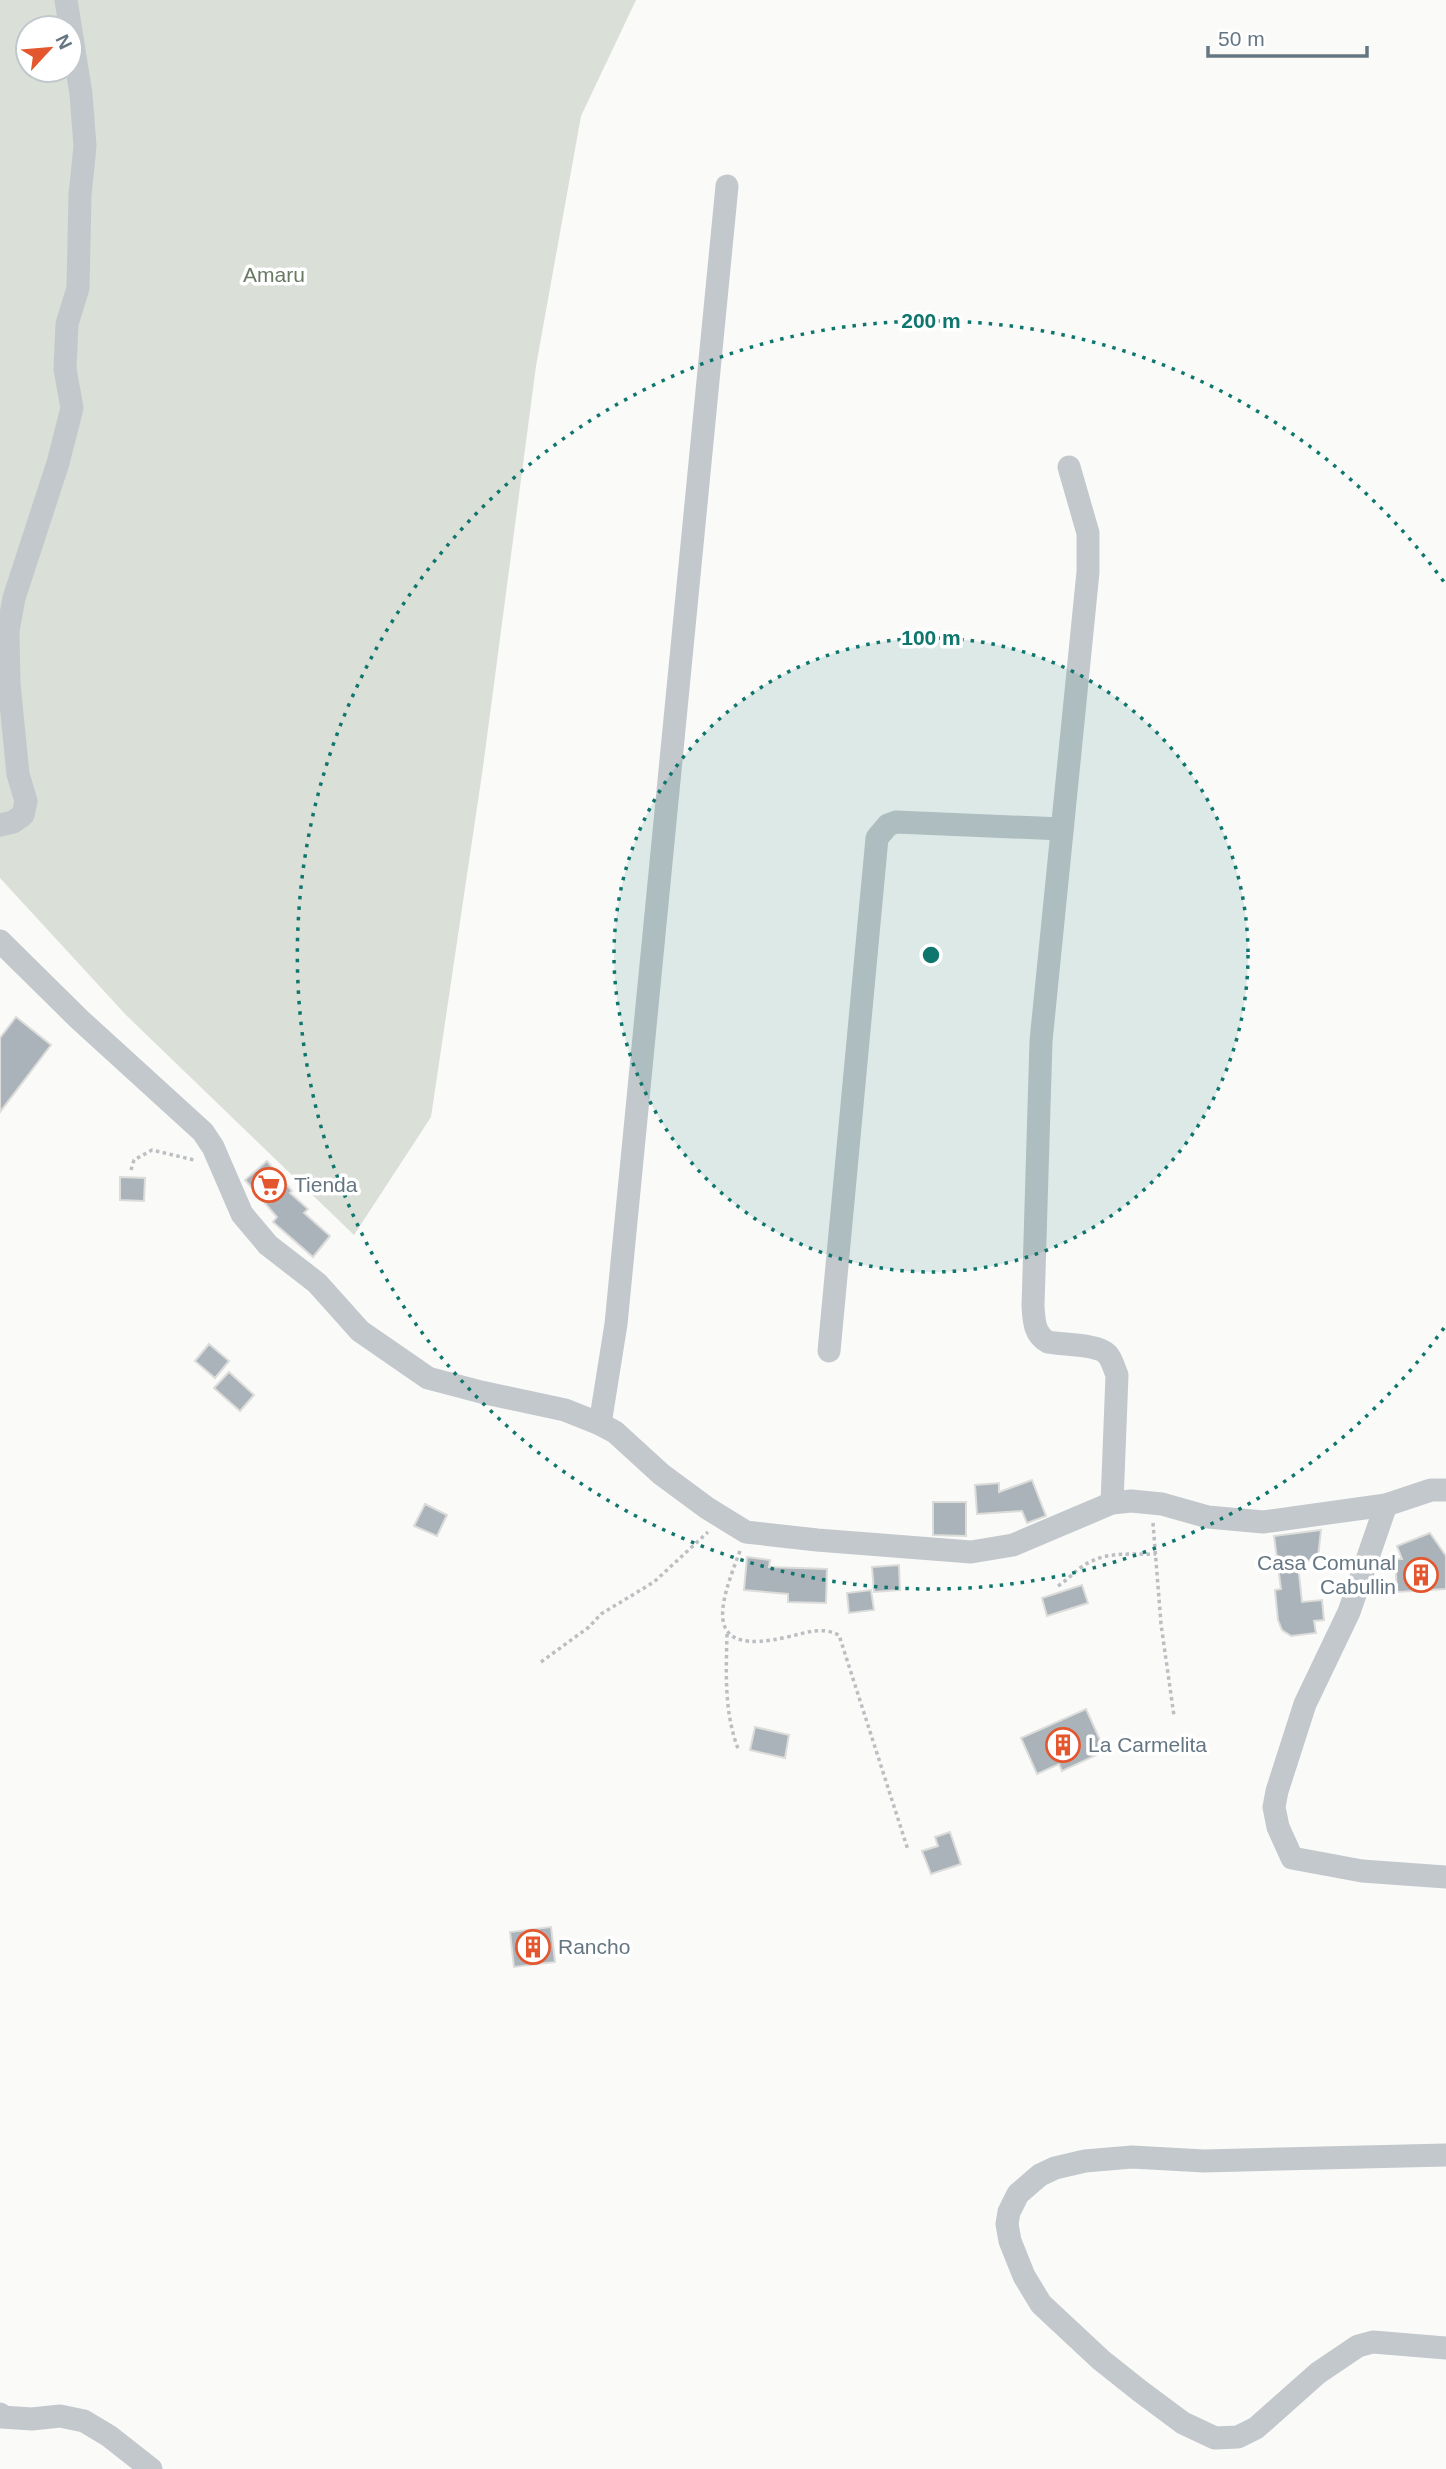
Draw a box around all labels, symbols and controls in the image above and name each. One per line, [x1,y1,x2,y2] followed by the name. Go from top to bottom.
[14,14,84,84] north arrow
[1208,14,1367,58] scale bar
[1218,27,1265,50] text: 50 m
[51,31,76,53] text: N
[243,263,305,286] park label: Amaru
[901,309,961,332] text: 200 m
[901,626,961,649] text: 100 m
[919,943,943,967] centre of rings
[250,1166,288,1204] supermarket icon: Tienda
[294,1173,358,1196] place label: Tienda
[1257,1551,1396,1598] place label: Casa Comunal Cabullin
[1402,1556,1440,1594] building icon: Casa Comunal Cabullin
[1044,1726,1082,1764] building icon: La Carmelita
[1088,1733,1207,1756] place label: La Carmelita
[514,1928,552,1966] building icon: Rancho
[558,1935,630,1958] place label: Rancho

